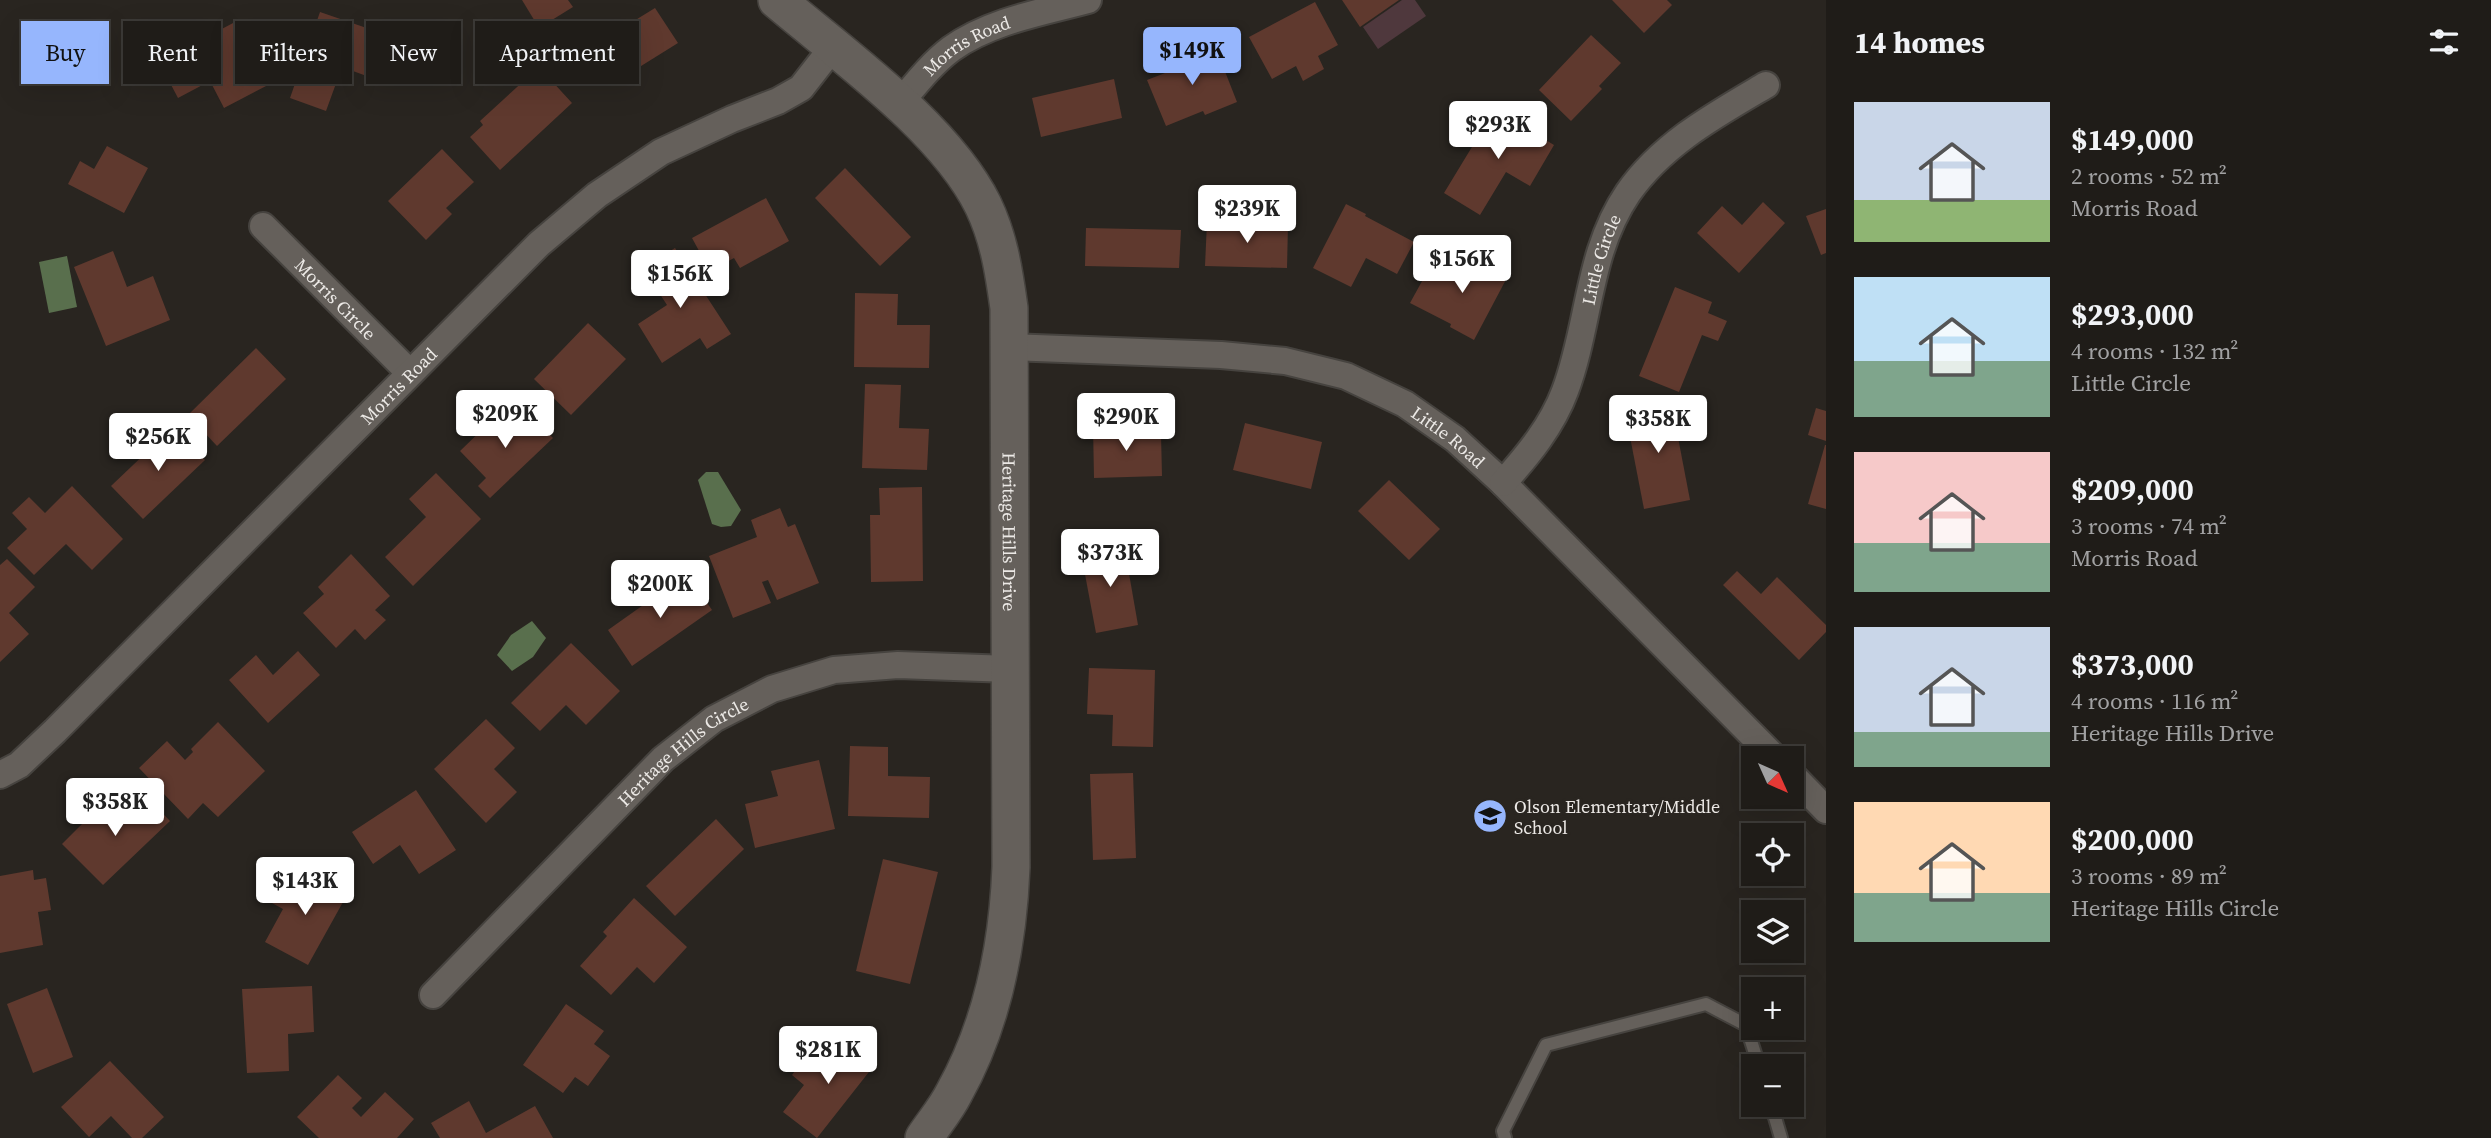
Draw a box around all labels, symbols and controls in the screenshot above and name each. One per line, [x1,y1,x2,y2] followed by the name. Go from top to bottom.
[917,9,1013,81] street label: Morris Road
[21,21,109,84] chip: Buy
[123,21,221,84] chip: Rent
[235,21,352,84] chip: Filters
[366,21,461,84] chip: New
[475,21,639,84] chip: Apartment
[1854,22,1985,63] text: 14 homes
[2425,23,2463,61] icon: filters
[1143,28,1241,87] pin: $149K
[1159,34,1225,66] text: $149K
[1449,102,1547,161] pin: $293K
[1465,108,1531,140] text: $293K
[2071,119,2194,160] text: $149,000
[1910,130,1994,214] icon: home
[2071,160,2227,192] text: 2 rooms · 52 m²
[1198,186,1296,245] pin: $239K
[1214,192,1280,224] text: $239K
[2071,192,2198,224] text: Morris Road
[1575,210,1626,307] street label: Little Circle
[1413,236,1511,295] pin: $156K
[1429,242,1495,274] text: $156K
[631,250,729,310] pin: $156K
[290,253,382,345] street label: Morris Circle
[647,257,713,289] text: $156K
[2071,294,2194,335] text: $293,000
[1910,305,1994,389] icon: home
[2071,335,2238,367] text: 4 rooms · 132 m²
[354,342,442,430] street label: Morris Road
[2071,367,2191,399] text: Little Circle
[456,391,554,450] pin: $209K
[1077,393,1175,453] pin: $290K
[1609,396,1707,455] pin: $358K
[472,397,538,429] text: $209K
[1093,400,1159,432] text: $290K
[1407,400,1491,473] street label: Little Road
[1625,402,1691,434] text: $358K
[109,414,207,473] pin: $256K
[125,420,191,452] text: $256K
[997,452,1023,611] street label: Heritage Hills Drive
[2071,469,2194,510] text: $209,000
[1910,480,1994,564] icon: home
[2071,510,2227,542] text: 3 rooms · 74 m²
[1061,530,1159,589] pin: $373K
[1077,536,1143,568] text: $373K
[2071,542,2198,574] text: Morris Road
[611,560,709,620] pin: $200K
[627,567,693,599] text: $200K
[2071,644,2194,685] text: $373,000
[1910,655,1994,739] icon: home
[2071,685,2238,717] text: 4 rooms · 116 m²
[611,691,753,811] street label: Heritage Hills Circle
[2071,717,2274,749] text: Heritage Hills Drive
[1741,746,1804,808] north arrow
[1741,746,1804,1117] map controls
[66,778,164,838] pin: $358K
[82,785,148,817] text: $358K
[1514,794,1720,840] place label: Olson Elementary/Middle School
[1471,797,1509,835] school or university icon: Olson Elementary/Middle School
[2071,819,2194,860] text: $200,000
[1741,823,1804,886] button: locate
[1910,830,1994,914] icon: home
[256,858,354,917] pin: $143K
[2071,860,2227,892] text: 3 rooms · 89 m²
[272,864,338,896] text: $143K
[2071,892,2279,924] text: Heritage Hills Circle
[1741,900,1804,963] button: layers
[1741,977,1804,1040] button: +
[779,1026,877,1086] pin: $281K
[795,1033,861,1065] text: $281K
[1741,1054,1804,1117] button: −

